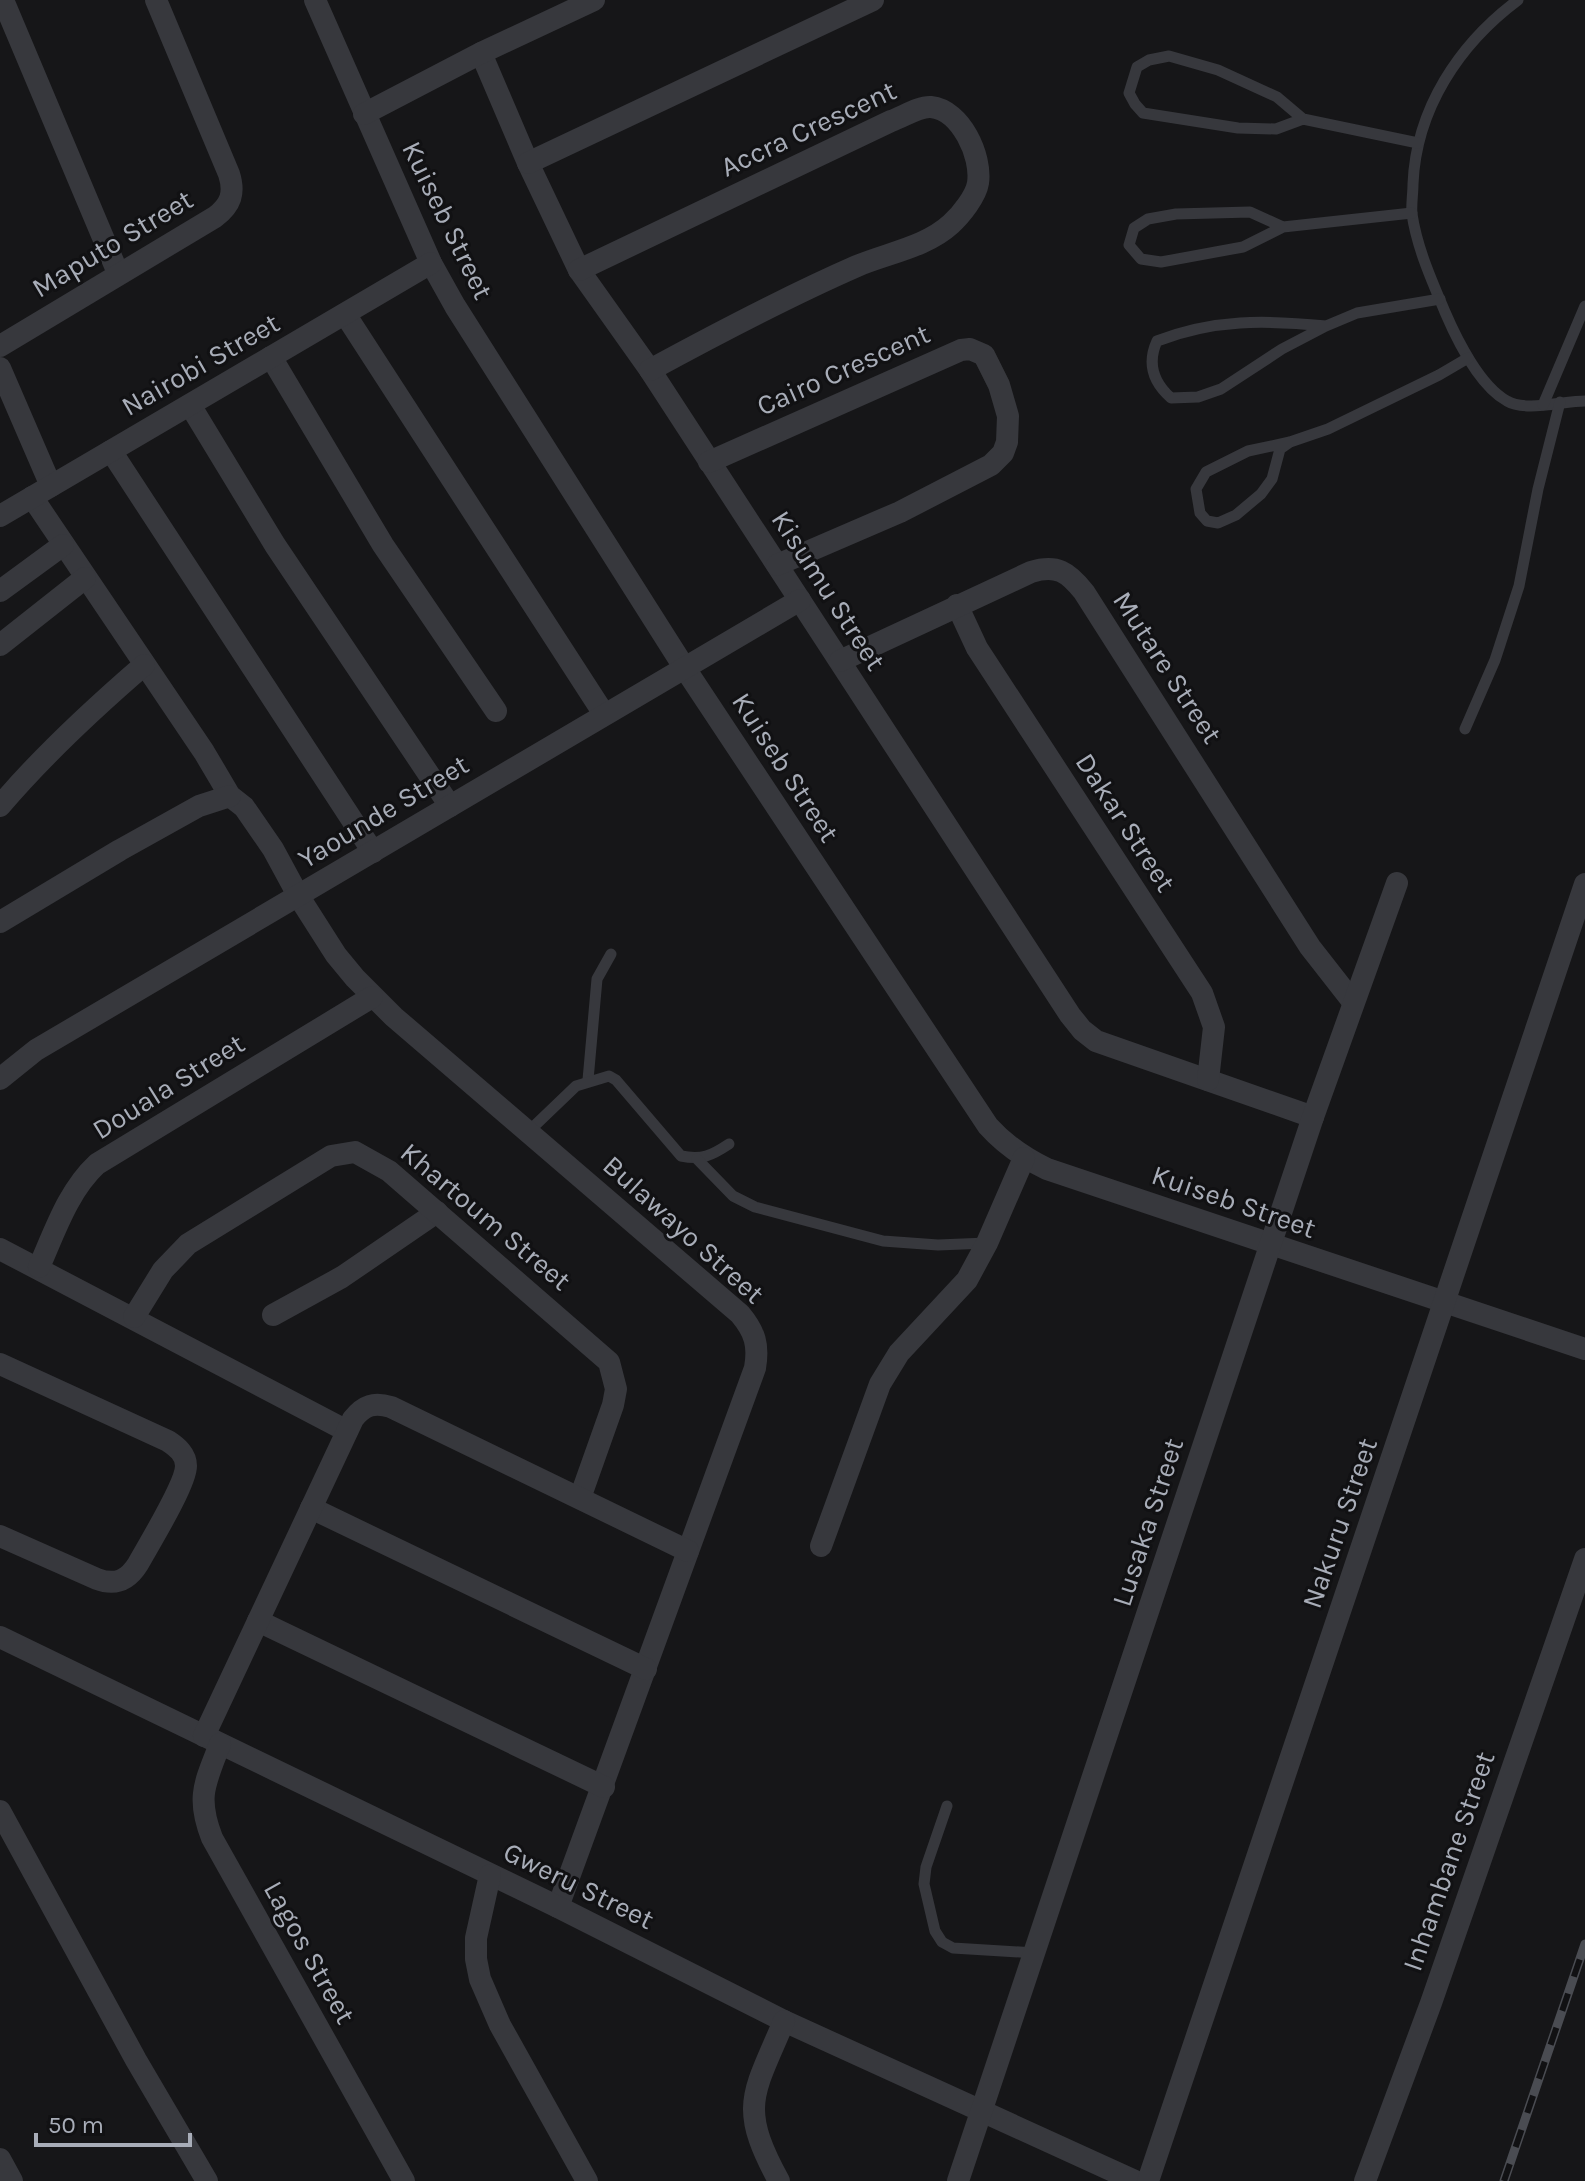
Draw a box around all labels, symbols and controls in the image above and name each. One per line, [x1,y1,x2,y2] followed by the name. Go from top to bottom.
[715,73,901,184] street label: Accra Crescent
[395,136,500,305] street label: Kuiseb Street
[26,182,199,304] street label: Maputo Street
[115,306,285,423] street label: Nairobi Street
[752,317,935,422] street label: Cairo Crescent
[765,504,892,676] street label: Kisumu Street
[1106,585,1229,749] street label: Mutare Street
[725,686,846,848] street label: Kuiseb Street
[1069,747,1183,898] street label: Dakar Street
[292,748,474,875] street label: Yaounde Street
[86,1027,250,1146] street label: Douala Street
[394,1136,577,1297] street label: Khartoum Street
[596,1148,771,1310] street label: Bulawayo Street
[1147,1158,1320,1245] street label: Kuiseb Street
[1105,1434,1190,1610] street label: Lusaka Street
[1295,1434,1384,1613] street label: Nakuru Street
[1395,1747,1502,1975] street label: Inhambane Street
[498,1835,659,1936] street label: Gweru Street
[257,1875,362,2029] street label: Lagos Street
[36,2097,190,2147] scale bar
[48,2111,104,2139] text: 50 m

